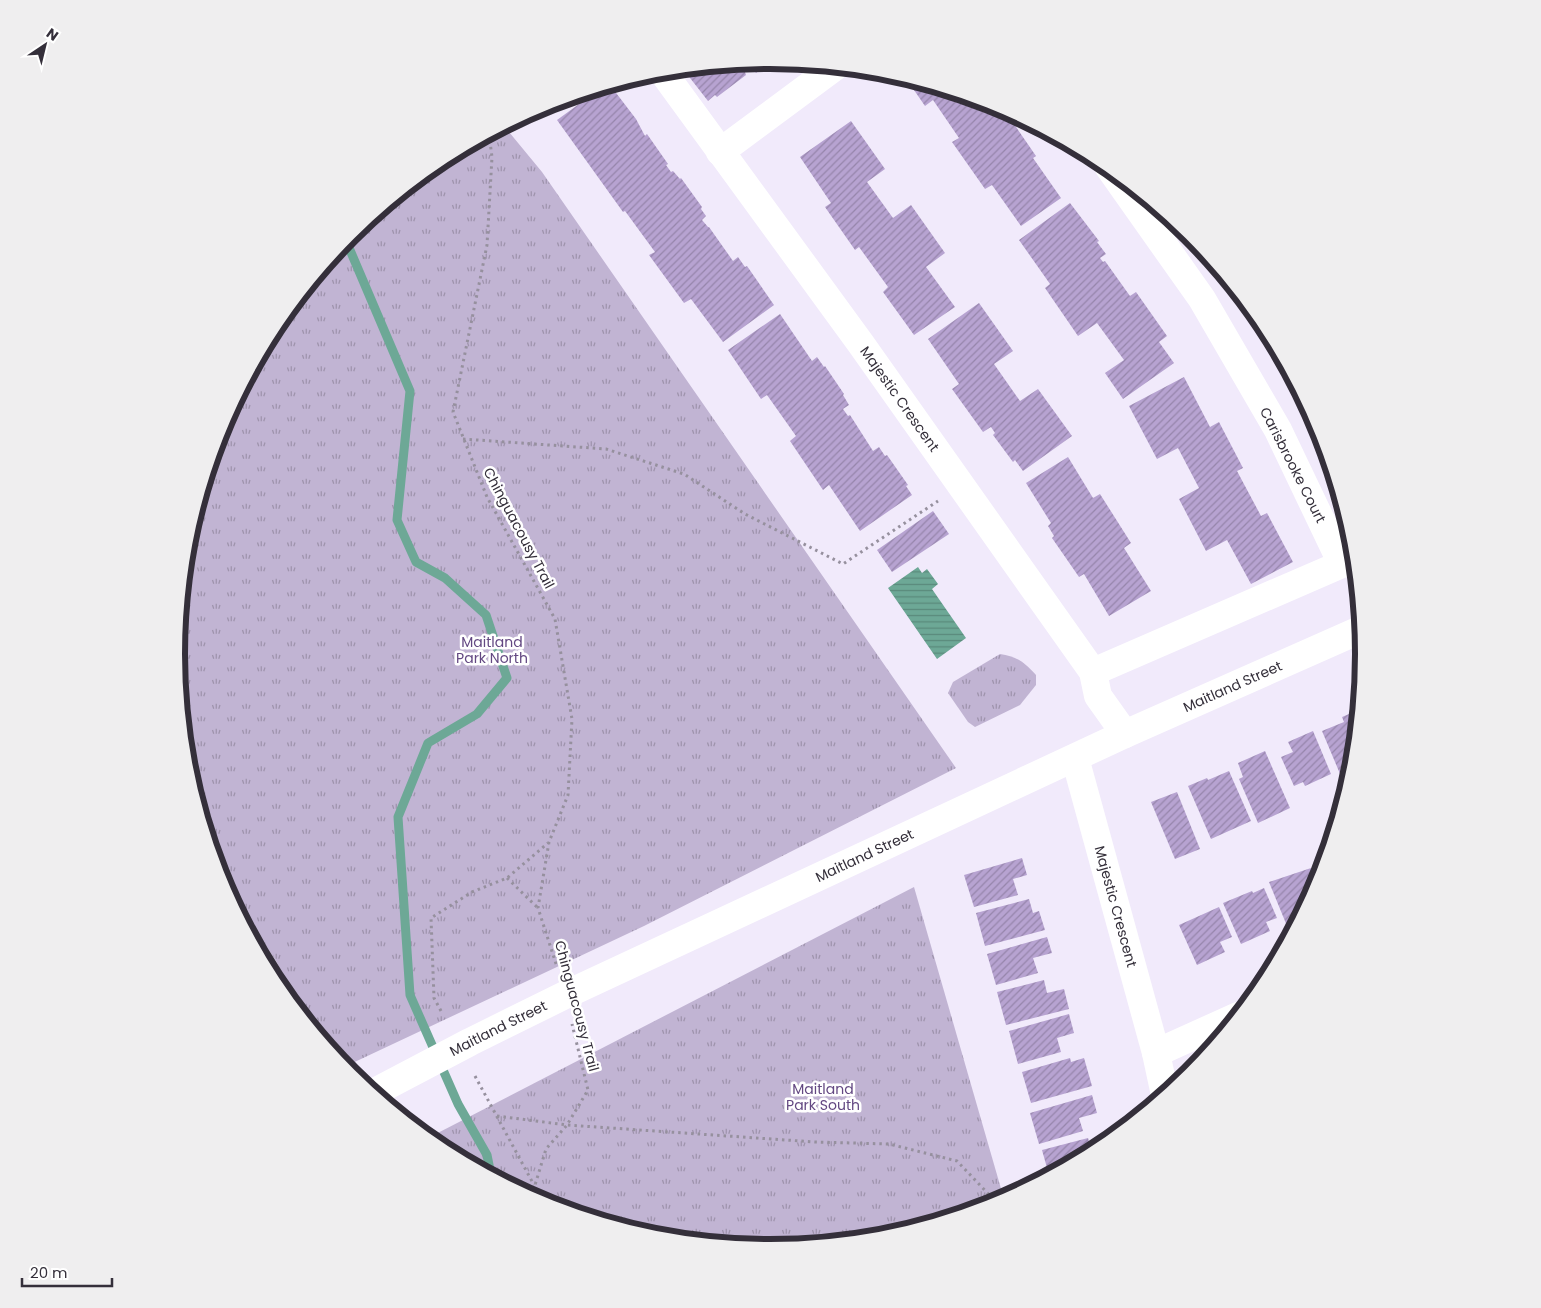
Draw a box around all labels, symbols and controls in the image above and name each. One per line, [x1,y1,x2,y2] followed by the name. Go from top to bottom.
[20,20,70,70] north arrow
[42,23,63,46] text: N
[855,342,944,456] street label: Majestic Crescent
[1255,404,1331,526] street label: Carisbrooke Court
[479,464,559,592] street label: Chinguacousy Trail
[456,632,528,668] park label: Maitland Park North
[1180,656,1285,717] street label: Maitland Street
[812,824,917,887] street label: Maitland Street
[1090,844,1142,969] street label: Majestic Crescent
[550,938,604,1074] street label: Chinguacousy Trail
[446,996,550,1061] street label: Maitland Street
[786,1079,860,1115] park label: Maitland Park South
[22,1256,112,1288] scale bar
[30,1262,68,1283] text: 20 m

